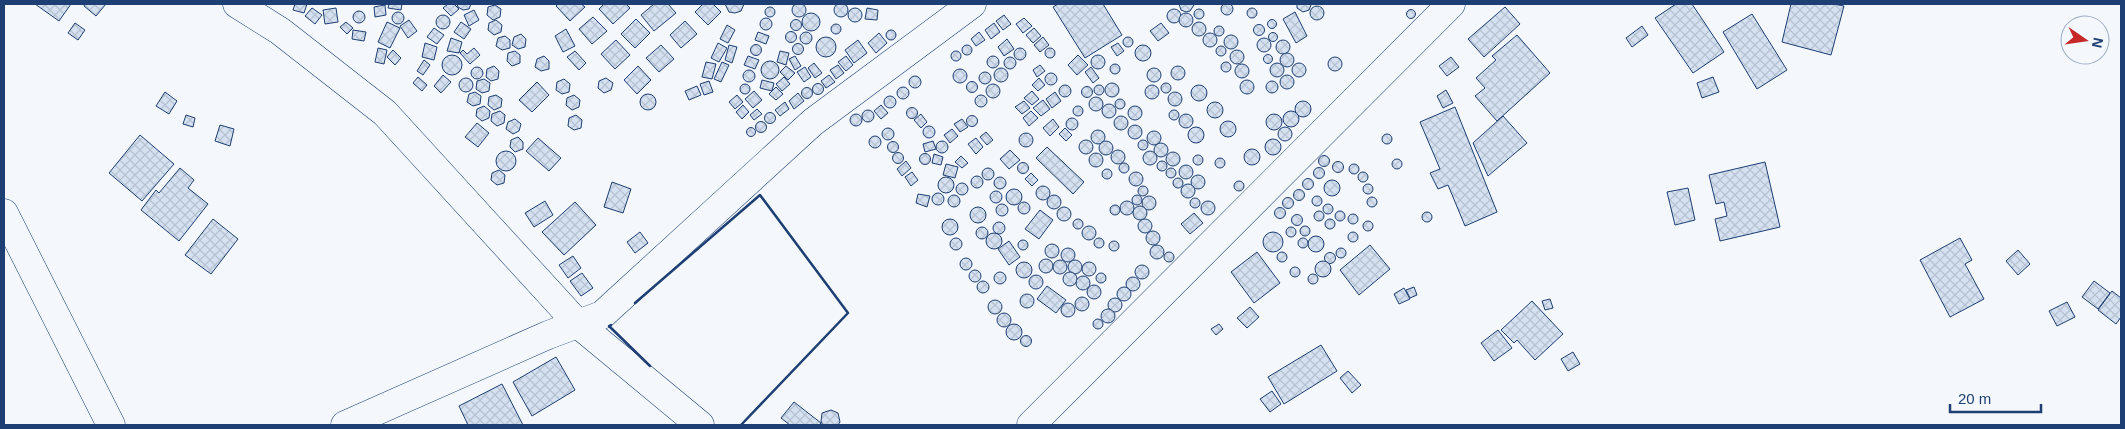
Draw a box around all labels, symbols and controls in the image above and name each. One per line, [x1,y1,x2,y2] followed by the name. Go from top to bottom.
[2060,15,2110,65] north arrow
[2089,36,2107,50] text: N
[1950,382,2041,414] scale bar
[1958,390,1991,407] text: 20 m

